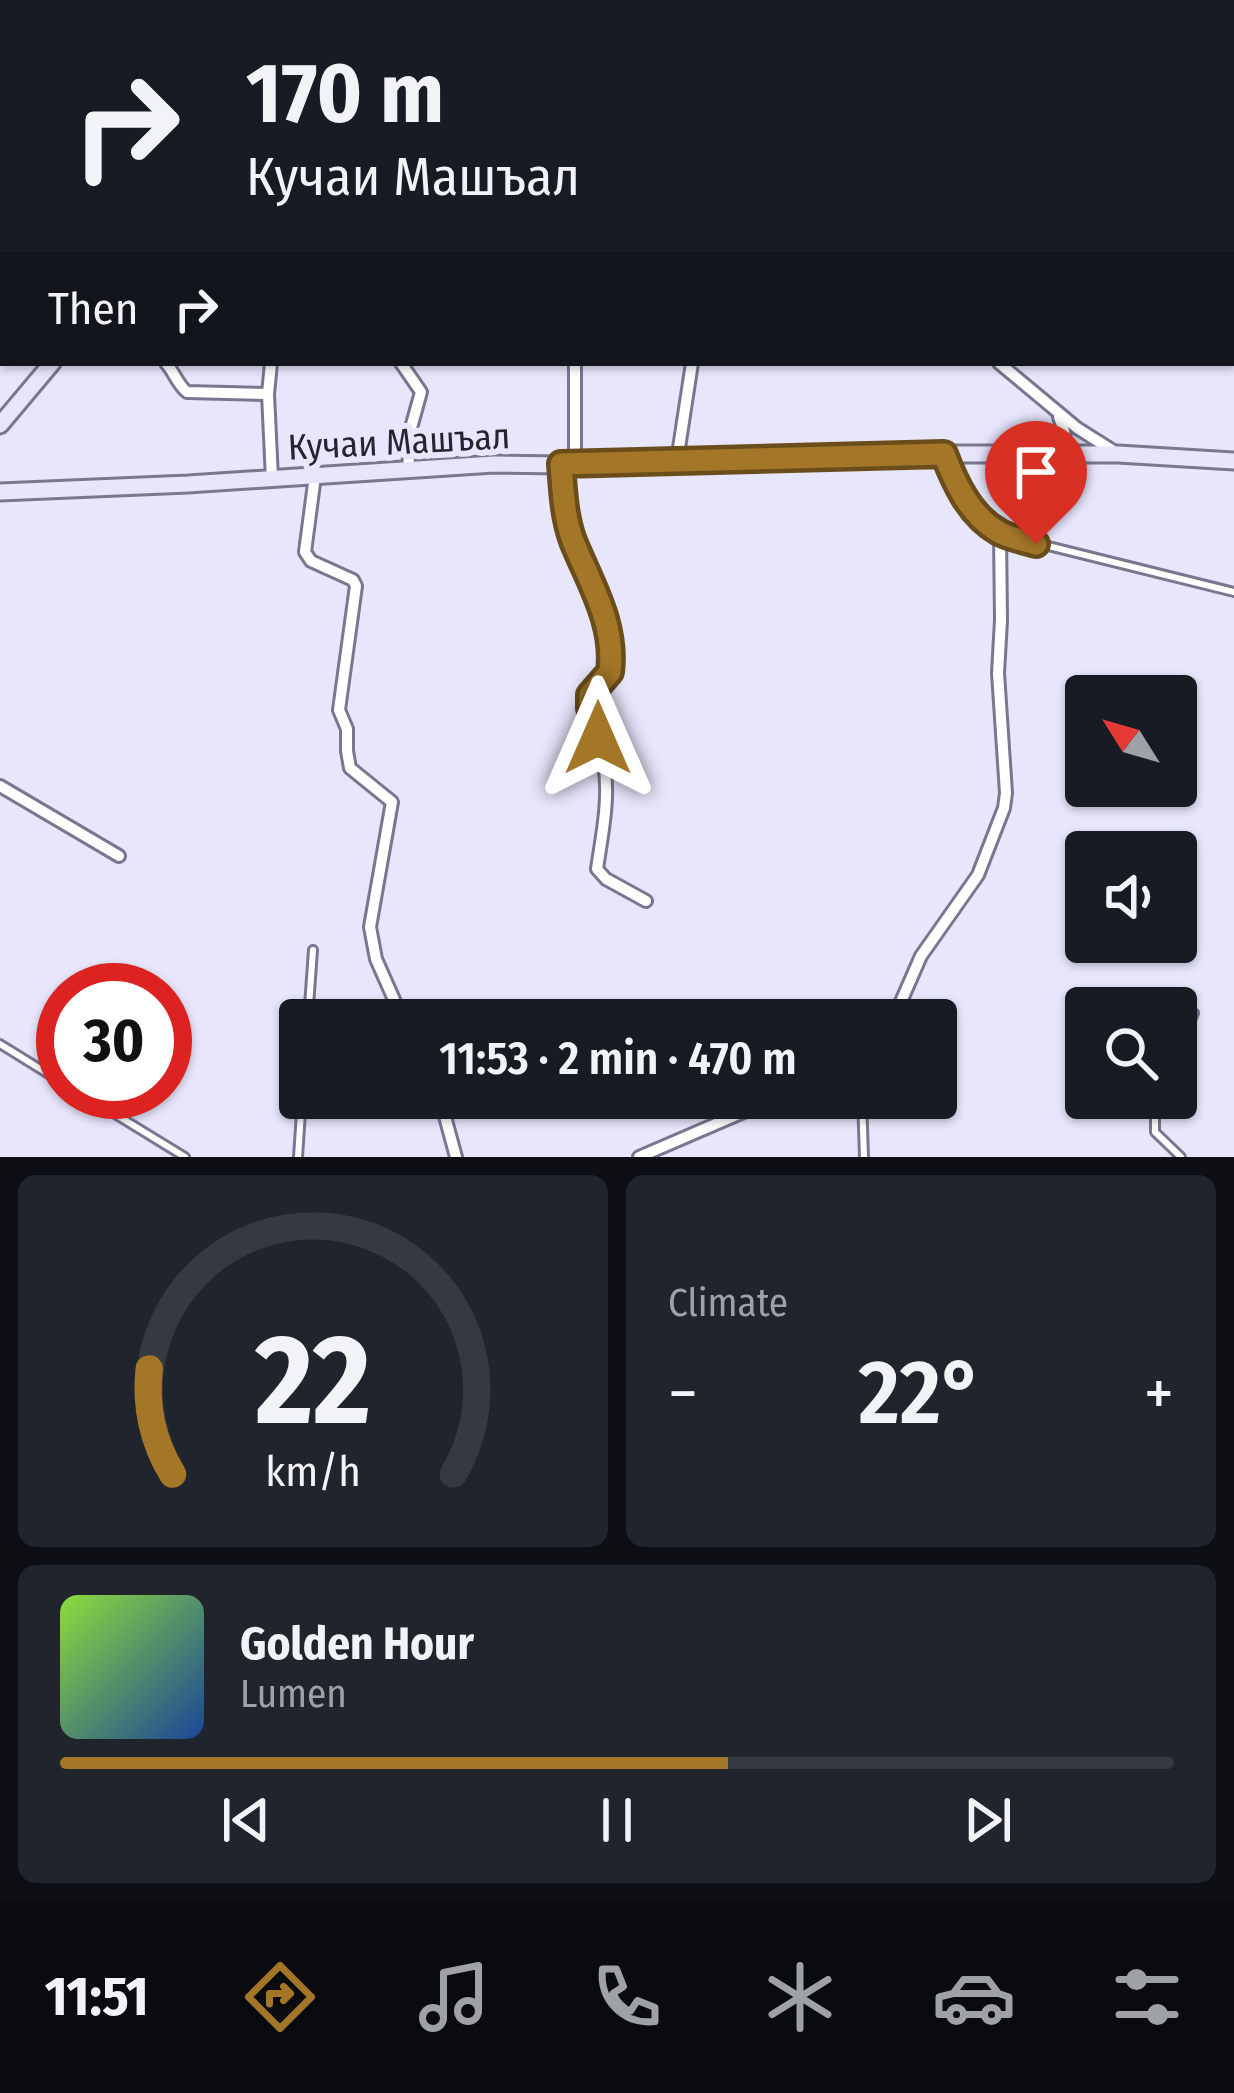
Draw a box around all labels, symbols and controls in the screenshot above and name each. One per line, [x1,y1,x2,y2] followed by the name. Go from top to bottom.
[246,43,444,144] text: 170 m
[48,48,204,204] icon: right
[246,145,580,209] text: Кучаи Машъал
[163,276,229,342] icon: right
[48,282,139,336] text: Then
[287,414,511,470] street label: Кучаи Машъал
[985,421,1087,544] pin
[1003,439,1069,505] icon: arrive
[535,675,661,801] position arrow
[1065,675,1197,807] north arrow
[1065,675,1197,1119] map controls
[1065,831,1197,963] button: sound
[36,963,192,1119] speed limit sign: 30
[1065,987,1197,1119] button: search
[439,1032,797,1086] text: 11:53 · 2 min · 470 m
[668,1280,788,1326] text: Climate
[254,1306,371,1456] text: 22
[858,1339,983,1447] text: 22°
[668,1354,698,1433] text: −
[1144,1354,1174,1433] text: +
[265,1446,361,1497] text: km/h
[240,1617,474,1671] text: Golden Hour
[240,1671,347,1717] text: Lumen
[213,1787,279,1853] icon: previous
[584,1787,650,1853] icon: pause
[955,1787,1021,1853] icon: next
[238,1955,322,2039] icon: directions
[412,1955,496,2039] icon: music
[585,1955,669,2039] icon: phone
[758,1955,842,2039] icon: climate
[932,1955,1016,2039] icon: car
[1105,1955,1189,2039] icon: filters
[45,1965,149,2029] text: 11:51

